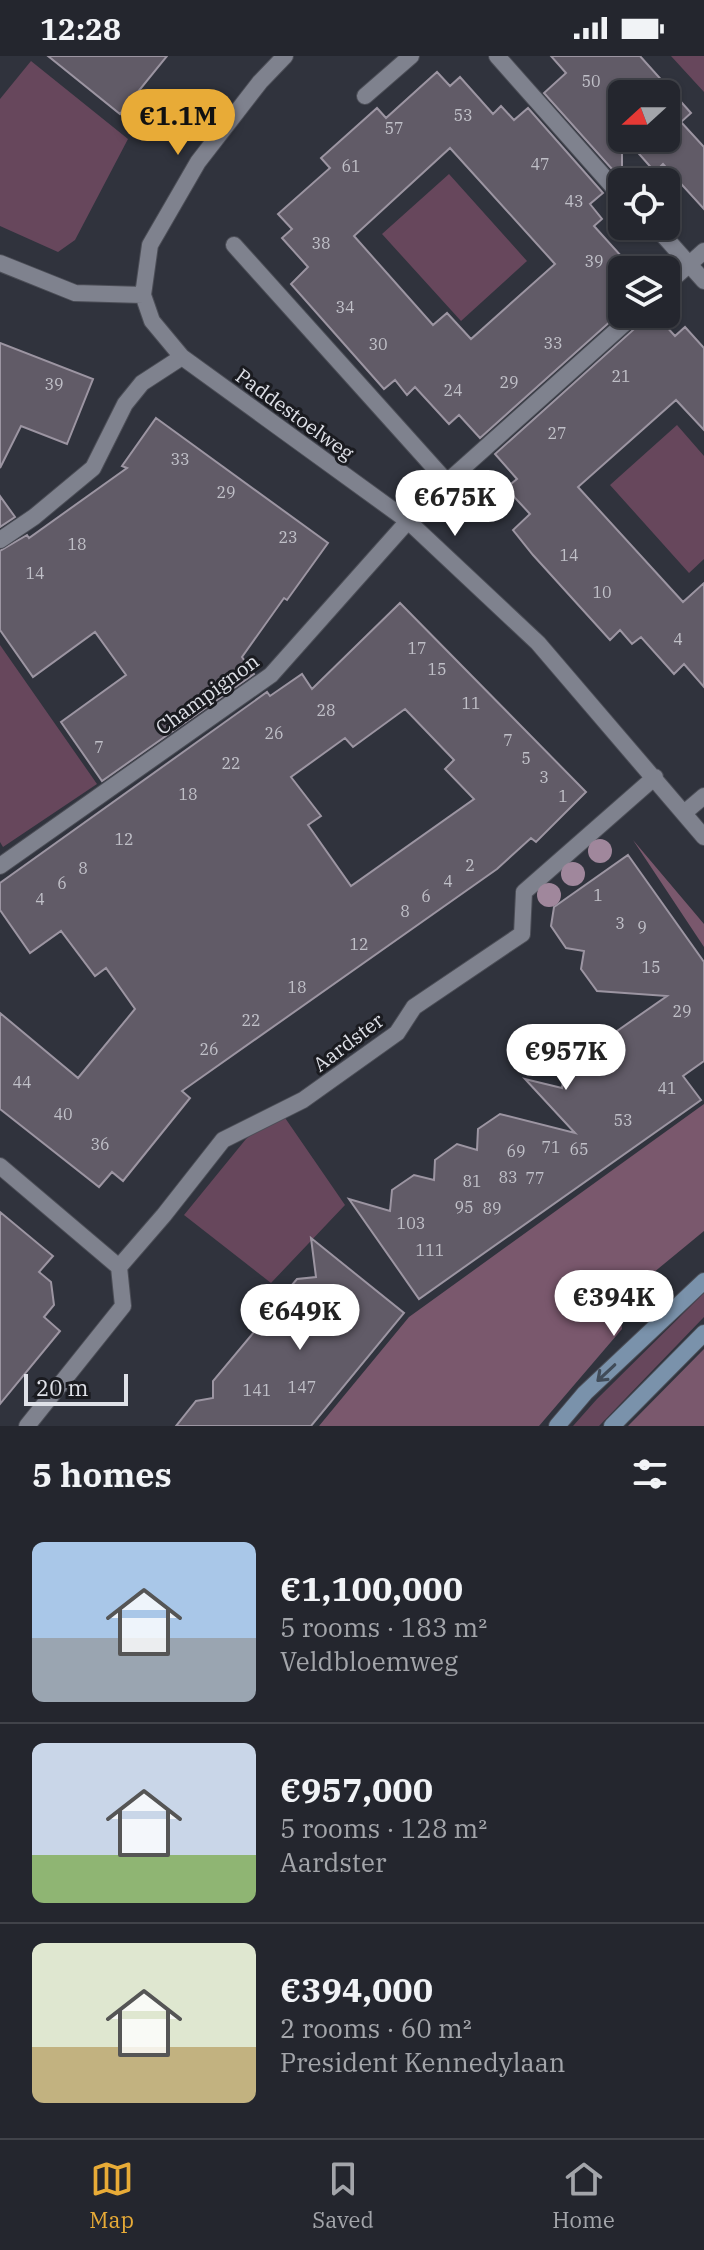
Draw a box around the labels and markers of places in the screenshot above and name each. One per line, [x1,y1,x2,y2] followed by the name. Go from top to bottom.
[122,89,234,157] pin: €1.1M
[399,470,511,538] pin: €675K
[510,1024,622,1092] pin: €957K
[558,1270,670,1338] pin: €394K
[244,1284,356,1352] pin: €649K

